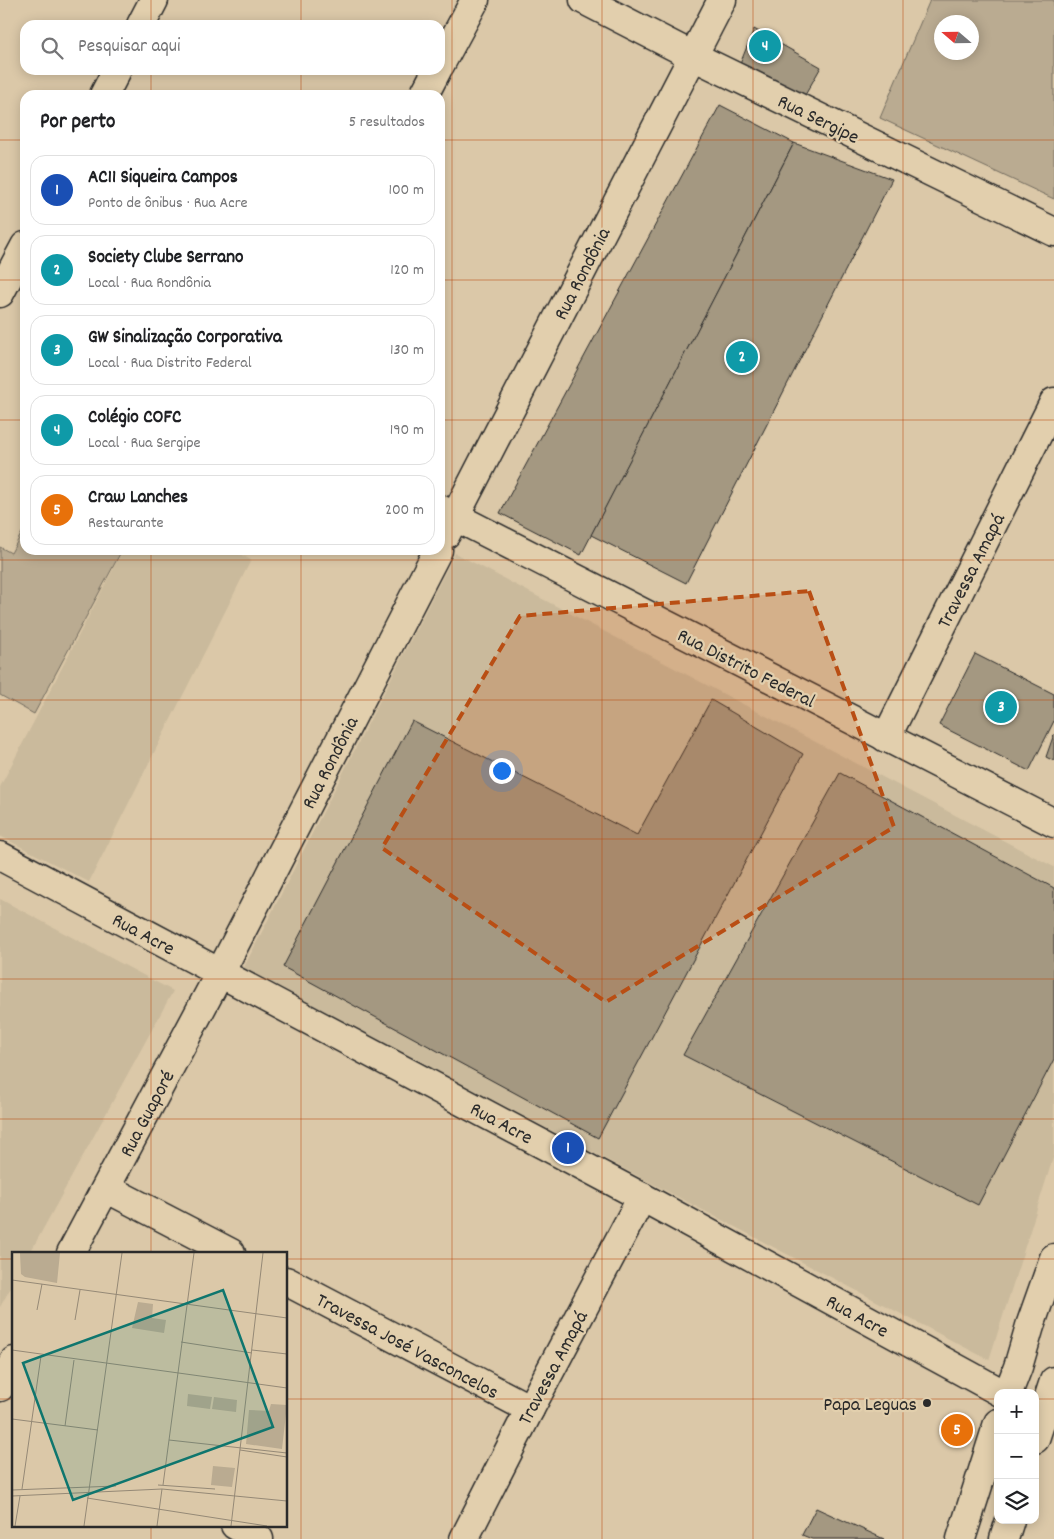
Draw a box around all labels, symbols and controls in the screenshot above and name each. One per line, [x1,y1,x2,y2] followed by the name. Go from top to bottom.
[934,15,979,60] north arrow
[20,20,445,75] search box
[749,27,781,65] pin: 4
[38,34,66,62] icon: search
[78,34,180,61] text: Pesquisar aqui
[772,89,863,153] street label: Rua Sergipe
[40,108,115,138] text: Por perto
[349,111,425,134] text: 5 resultados
[88,165,238,192] text: AC11 Siqueira Campos
[55,179,59,202] text: 1
[388,179,424,202] text: 100 m
[88,192,248,215] text: Ponto de ônibus · Rua Acre
[548,223,619,326] street label: Rua Rondônia
[88,245,243,272] text: Society Clube Serrano
[54,259,61,282] text: 2
[390,259,424,282] text: 120 m
[88,272,211,295] text: Local · Rua Rondônia
[88,325,282,352] text: GW Sinalização Corporativa
[726,338,758,376] pin: 2
[53,339,61,362] text: 3
[390,339,424,362] text: 130 m
[88,352,252,375] text: Local · Rua Distrito Federal
[88,405,181,432] text: Colégio COFC
[54,419,60,442] text: 4
[390,419,424,442] text: 190 m
[88,432,201,455] text: Local · Rua Sergipe
[88,485,188,512] text: Craw Lanches
[53,499,61,522] text: 5
[385,499,424,522] text: 200 m
[932,509,1014,634] street label: Travessa Amapá
[88,512,164,535] text: Restaurante
[672,623,820,717] street label: Rua Distrito Federal
[985,688,1017,726] pin: 3
[296,712,367,815] street label: Rua Rondônia
[489,758,515,784] your location
[106,907,179,964] street label: Rua Acre
[114,1066,183,1163] street label: Rua Guaporé
[464,1096,537,1153] street label: Rua Acre
[552,1129,584,1167] pin: 1
[12,1252,288,1526] inset map
[310,1288,503,1408] street label: Travessa José Vasconcelos
[820,1289,893,1346] street label: Rua Acre
[513,1306,597,1431] street label: Travessa Amapá
[994,1389,1039,1524] map controls
[994,1389,1039,1434] button: +
[823,1392,917,1420] place label: Papa Leguas
[921,1397,933,1409] marker: Papa Leguas
[941,1411,973,1449] pin: 5
[994,1434,1039,1479] button: −
[994,1479,1039,1524] button: layers

